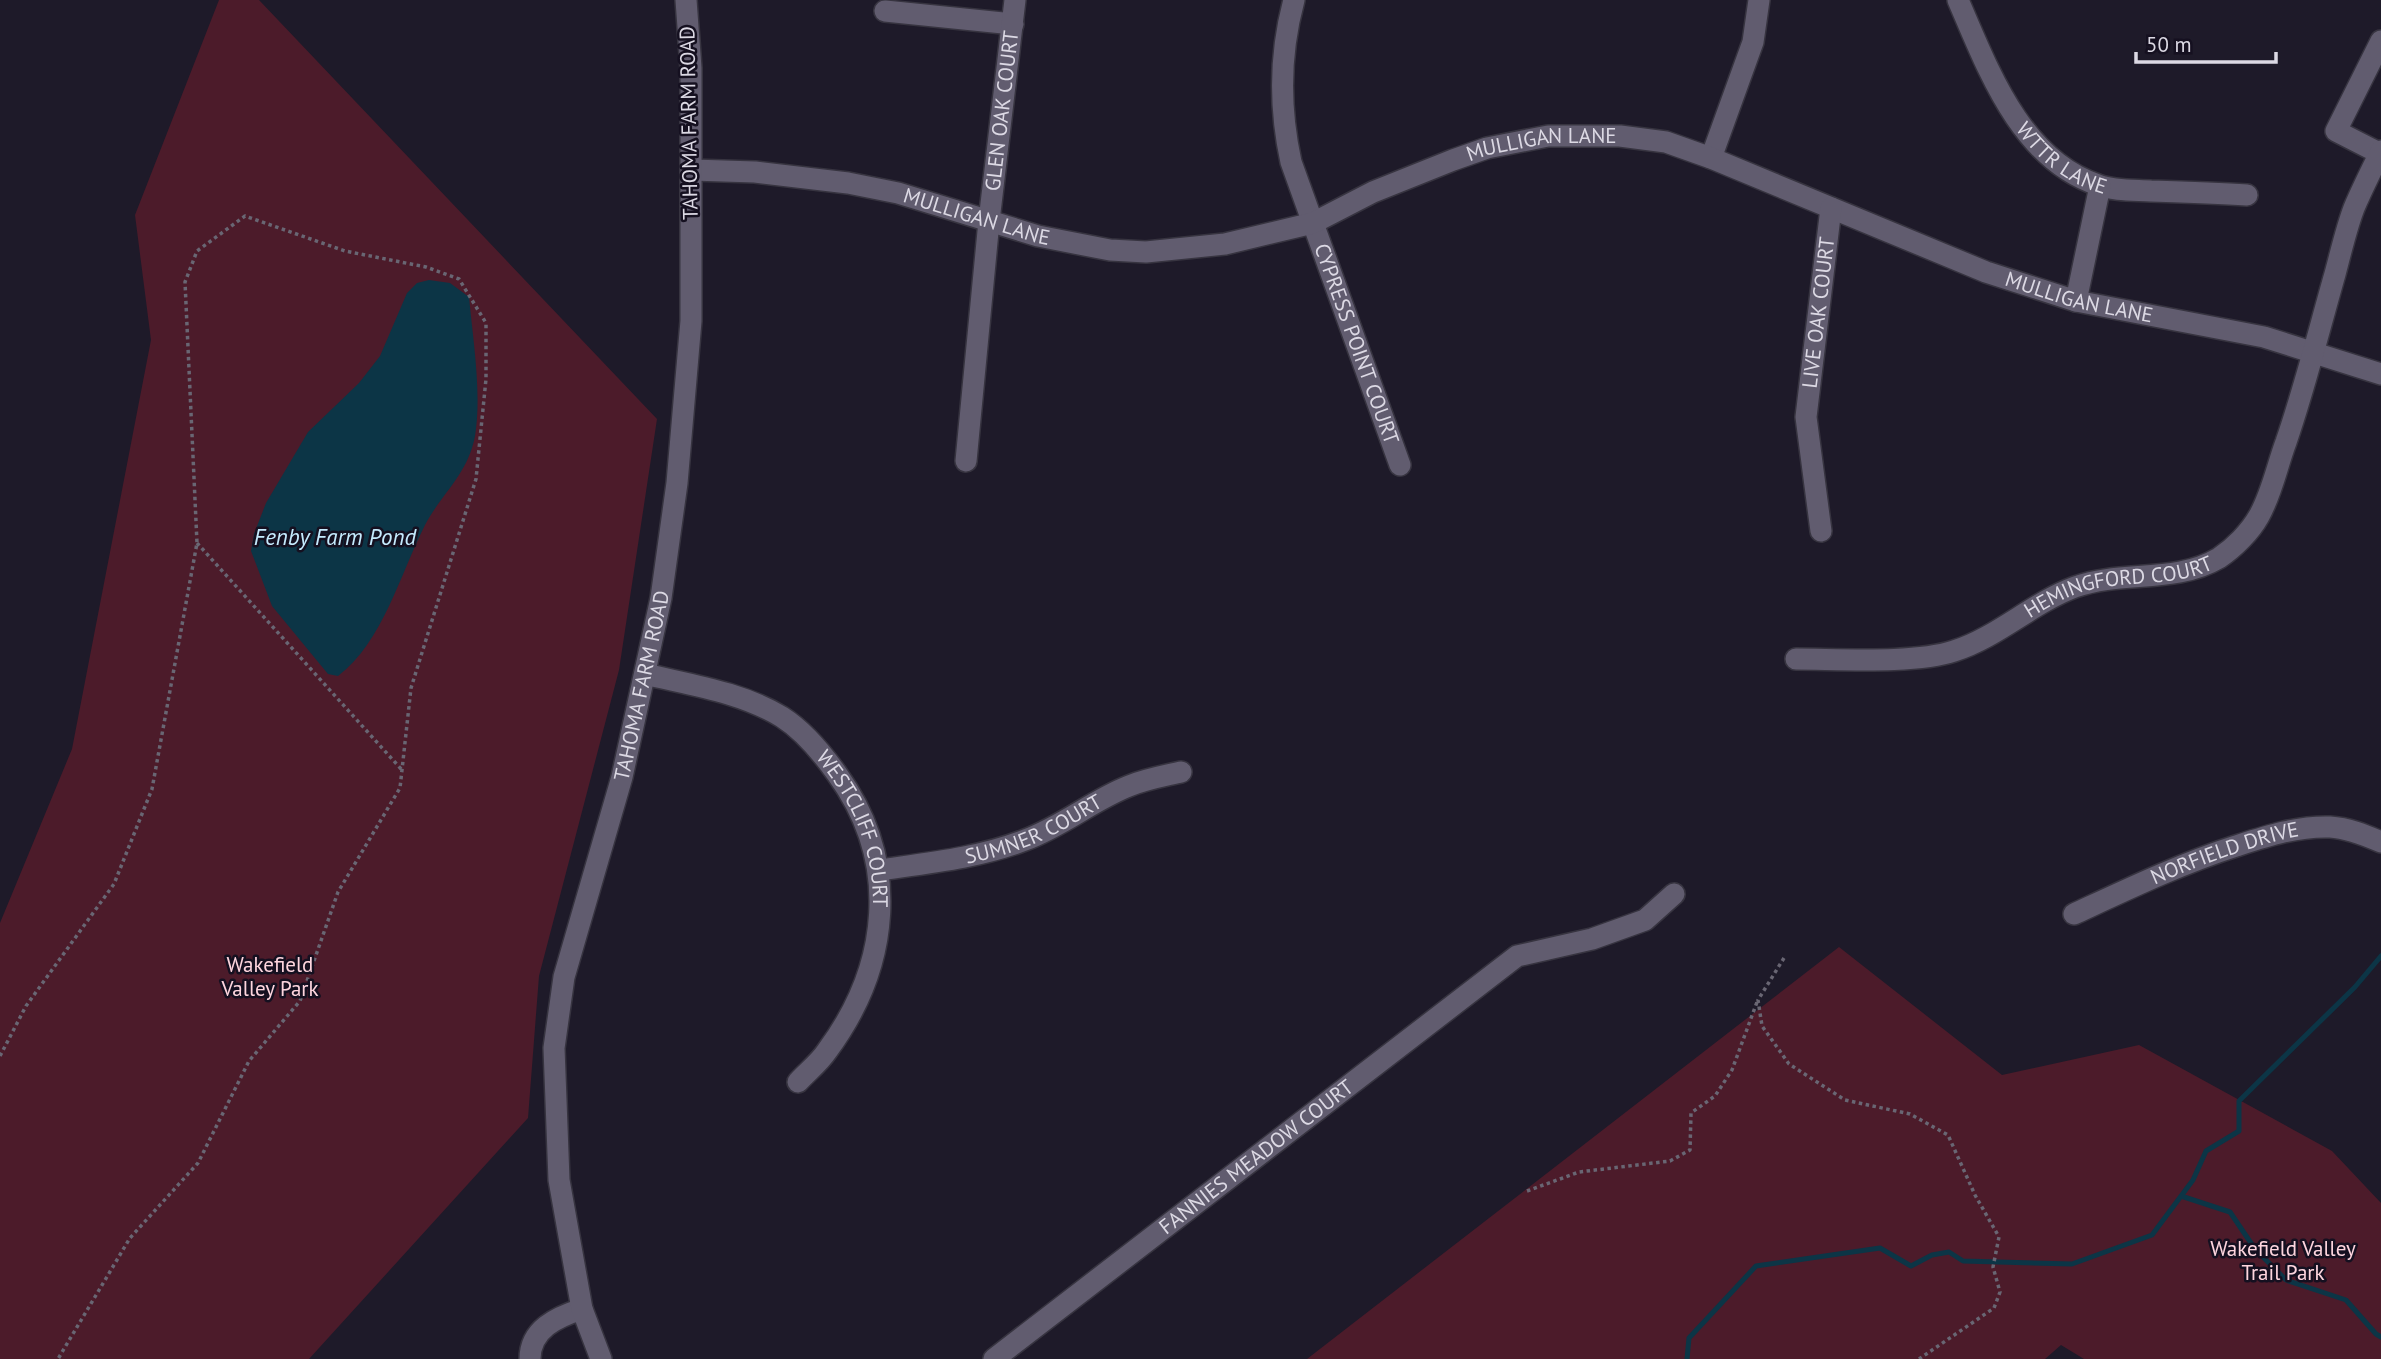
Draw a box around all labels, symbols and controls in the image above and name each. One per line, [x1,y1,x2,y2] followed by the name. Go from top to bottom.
[2136,21,2276,65] scale bar
[673,26,704,220] street label: TAHOMA FARM ROAD
[979,29,1024,192] street label: GLEN OAK COURT
[2146,31,2192,58] text: 50 m
[2011,116,2110,200] street label: WTTR LANE
[1462,122,1617,167] street label: MULLIGAN LANE
[900,182,1052,251] street label: MULLIGAN LANE
[1796,235,1840,390] street label: LIVE OAK COURT
[1308,240,1405,448] street label: CYPRESS POINT COURT
[2002,265,2155,328] street label: MULLIGAN LANE
[254,522,417,551] water label: Fenby Farm Pond
[2019,549,2217,624] street label: HEMINGFORD COURT
[608,589,675,783] street label: TAHOMA FARM ROAD
[811,744,894,908] street label: WESTCLIFF COURT
[962,788,1107,870] street label: SUMNER COURT
[2146,815,2301,890] street label: NORFIELD DRIVE
[220,951,319,1002] park label: Wakefield Valley Park
[1153,1073,1359,1240] street label: FANNIES MEADOW COURT
[2210,1235,2356,1286] park label: Wakefield Valley Trail Park

